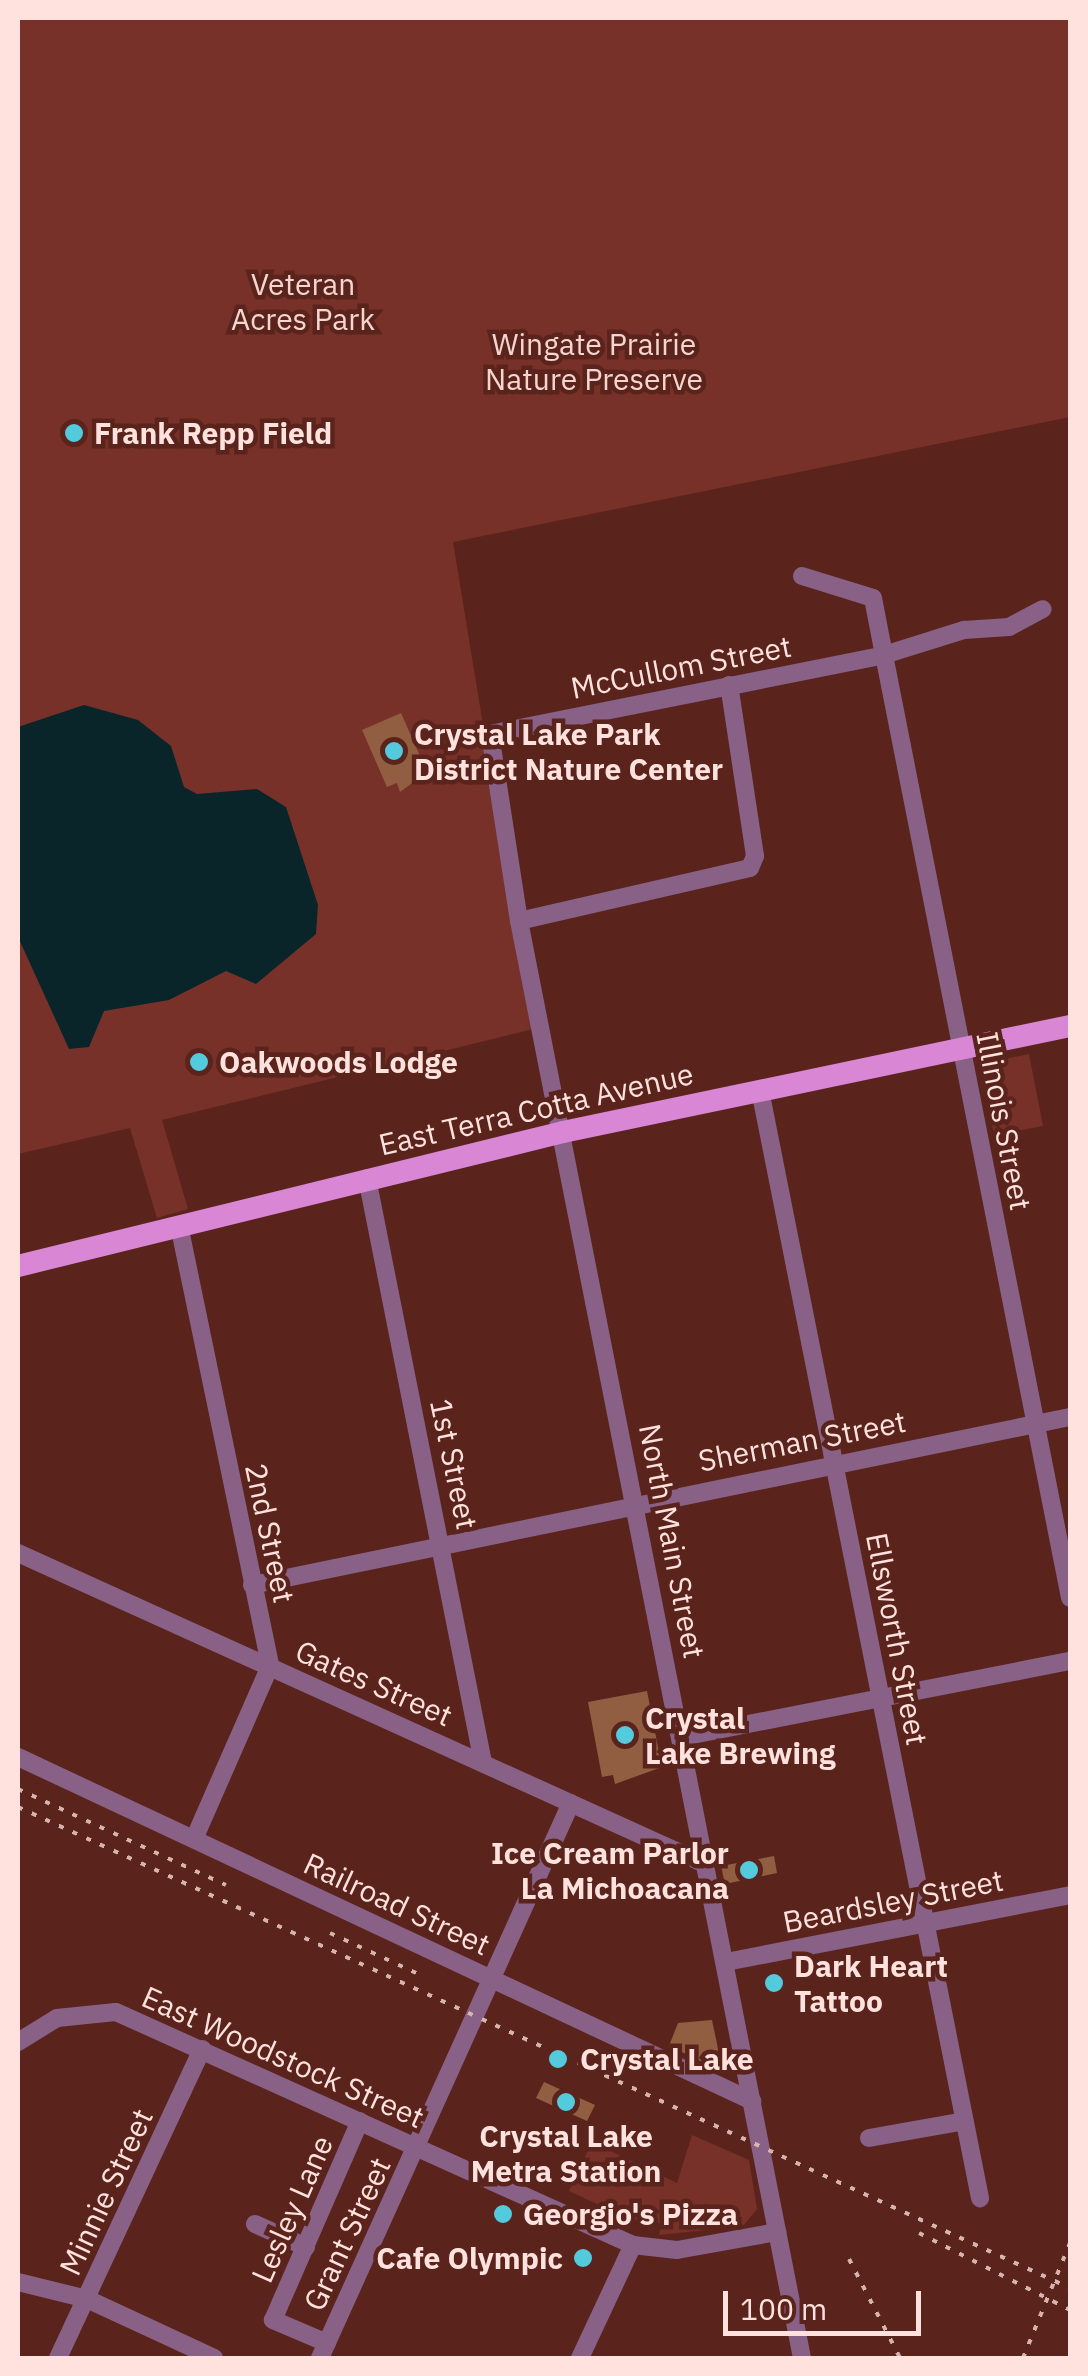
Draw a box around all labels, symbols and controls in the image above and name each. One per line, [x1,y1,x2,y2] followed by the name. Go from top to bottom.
[231,266,375,336] park label: Veteran Acres Park
[485,326,703,396] park label: Wingate Prairie Nature Preserve
[94,415,332,451] place label: Frank Repp Field
[63,422,85,444] marker: Frank Repp Field
[568,628,794,706] street label: McCullom Street
[414,716,723,786] place label: Crystal Lake Park District Nature Center
[383,740,405,762] marker: Crystal Lake Park District Nature Center
[969,1029,1039,1213] street label: Illinois Street
[219,1044,458,1080] place label: Oakwoods Lodge
[188,1051,210,1073] marker: Oakwoods Lodge
[375,1055,697,1163] street label: East Terra Cotta Avenue
[423,1396,485,1532] street label: 1st Street
[695,1403,909,1479] street label: Sherman Street
[632,1421,712,1661] street label: North Main Street
[238,1460,302,1606] street label: 2nd Street
[859,1530,935,1748] street label: Ellsworth Street
[290,1632,458,1734] street label: Gates Street
[645,1700,835,1770] place label: Crystal Lake Brewing
[614,1724,636,1746] marker: Crystal Lake Brewing
[491,1835,729,1906] place label: Ice Cream Parlor La Michoacana
[298,1845,496,1963] street label: Railroad Street
[738,1859,760,1881] marker: Ice Cream Parlor La Michoacana
[780,1862,1006,1940] street label: Beardsley Street
[794,1948,948,2018] place label: Dark Heart Tattoo
[763,1972,785,1994] marker: Dark Heart Tattoo
[137,1979,429,2135] street label: East Woodstock Street
[580,2041,754,2077] place label: Crystal Lake
[545,2046,571,2072] marker: Crystal Lake
[555,2091,577,2113] marker: Crystal Lake Metra Station
[52,2103,160,2281] street label: Minnie Street
[471,2118,661,2188] place label: Crystal Lake Metra Station
[244,2130,340,2288] street label: Lesley Lane
[296,2152,398,2316] street label: Grant Street
[523,2196,738,2232] place label: Georgio's Pizza
[492,2203,514,2225] marker: Georgio's Pizza
[376,2240,563,2276] place label: Cafe Olympic
[572,2247,594,2269] marker: Cafe Olympic
[728,2271,926,2333] scale bar
[740,2289,827,2328] text: 100 m

